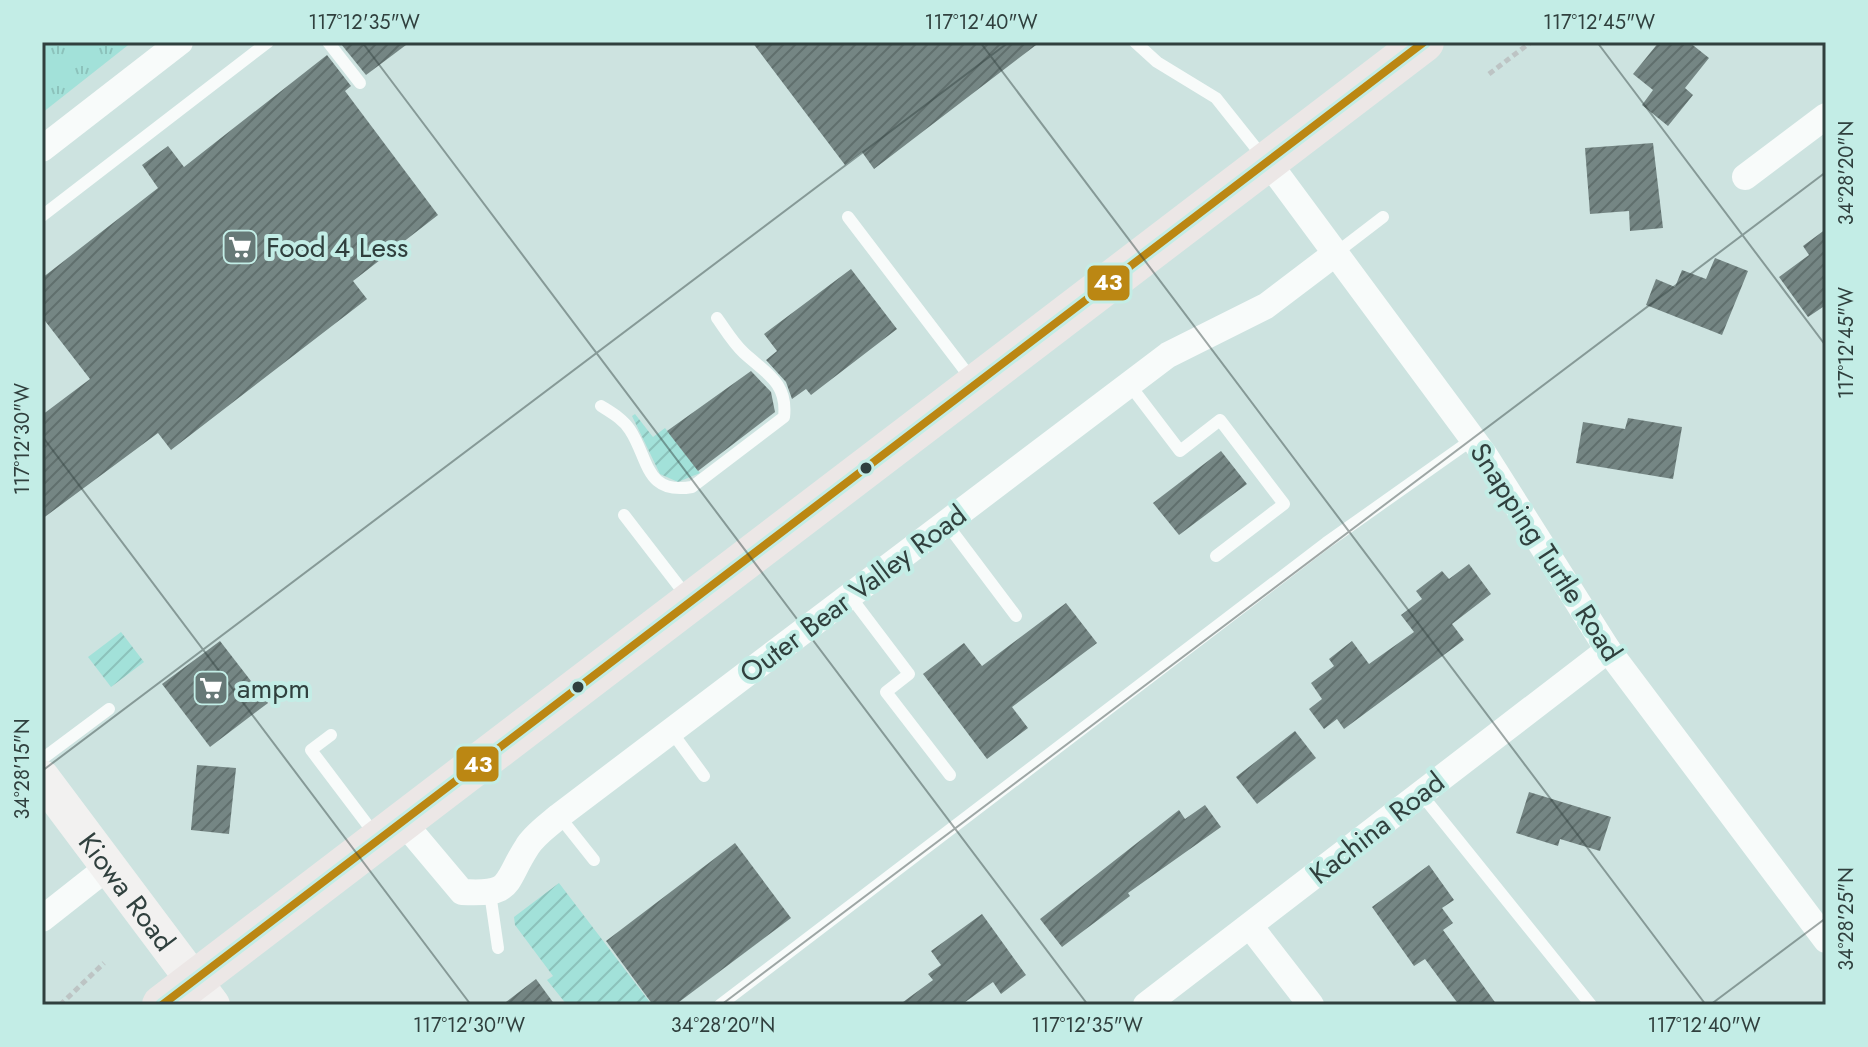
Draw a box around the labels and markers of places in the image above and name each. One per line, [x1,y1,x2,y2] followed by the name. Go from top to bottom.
[266,227,408,268] place label: Food 4 Less
[221,228,259,266] supermarket icon: Food 4 Less
[858,460,874,476] unlabelled marker
[237,668,310,709] place label: ampm
[192,669,230,707] supermarket icon: ampm
[570,679,586,695] unlabelled marker

